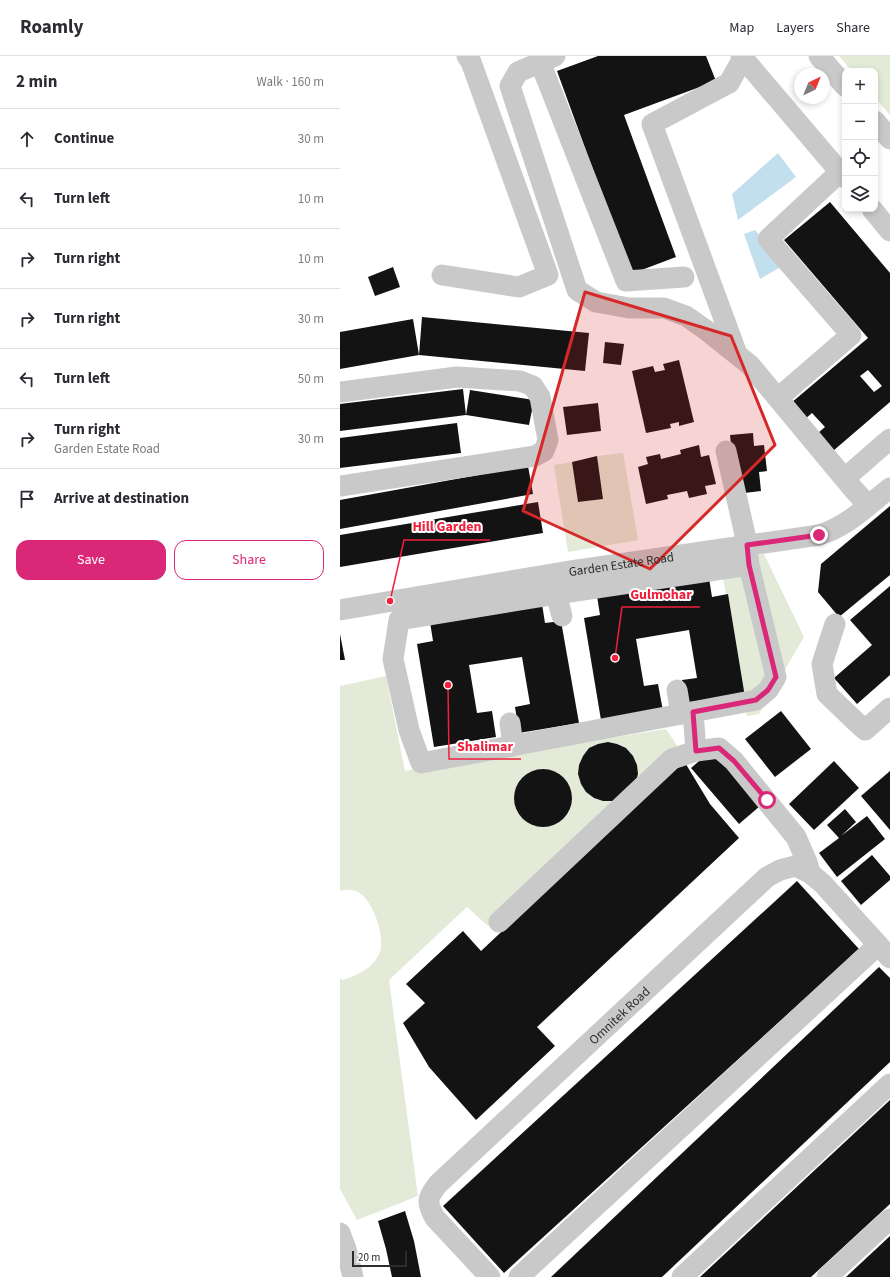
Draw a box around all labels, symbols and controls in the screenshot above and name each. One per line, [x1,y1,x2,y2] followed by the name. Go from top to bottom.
[20,14,83,41] text: Roamly
[729,18,754,38] text: Map
[776,18,814,38] text: Layers
[836,18,870,38] text: Share
[794,68,830,104] north arrow
[842,68,878,212] map controls
[842,68,878,104] button: +
[16,70,57,94] text: 2 min
[256,73,324,91] text: Walk · 160 m
[842,104,878,140] button: −
[16,128,38,150] icon: ahead
[54,128,114,149] text: Continue
[298,130,324,148] text: 30 m
[842,140,878,176] button: locate
[842,176,878,212] button: layers
[16,188,38,210] icon: left
[54,188,110,209] text: Turn left
[298,190,324,208] text: 10 m
[16,248,38,270] icon: right
[54,248,120,269] text: Turn right
[298,250,324,268] text: 10 m
[16,308,38,330] icon: right
[54,308,120,329] text: Turn right
[298,310,324,328] text: 30 m
[16,368,38,390] icon: left
[54,368,110,389] text: Turn left
[298,370,324,388] text: 50 m
[54,419,120,440] text: Turn right
[16,428,38,450] icon: right
[298,430,324,448] text: 30 m
[54,440,160,458] text: Garden Estate Road
[16,488,38,510] icon: arrive
[54,488,189,509] text: Arrive at destination
[404,514,490,540] callout: Hill Garden
[412,517,482,537] text: Hill Garden
[810,526,828,544] route end
[16,540,166,580] button: Save
[174,540,324,580] button: Share
[568,548,675,581] street label: Garden Estate Road
[622,581,700,607] callout: Gulmohar
[630,585,692,605] text: Gulmohar
[449,733,521,759] callout: Shalimar
[457,737,513,757] text: Shalimar
[758,791,776,809] route start
[585,983,654,1049] street label: Omnitek Road
[352,1249,407,1268] scale bar
[358,1250,380,1265] text: 20 m

